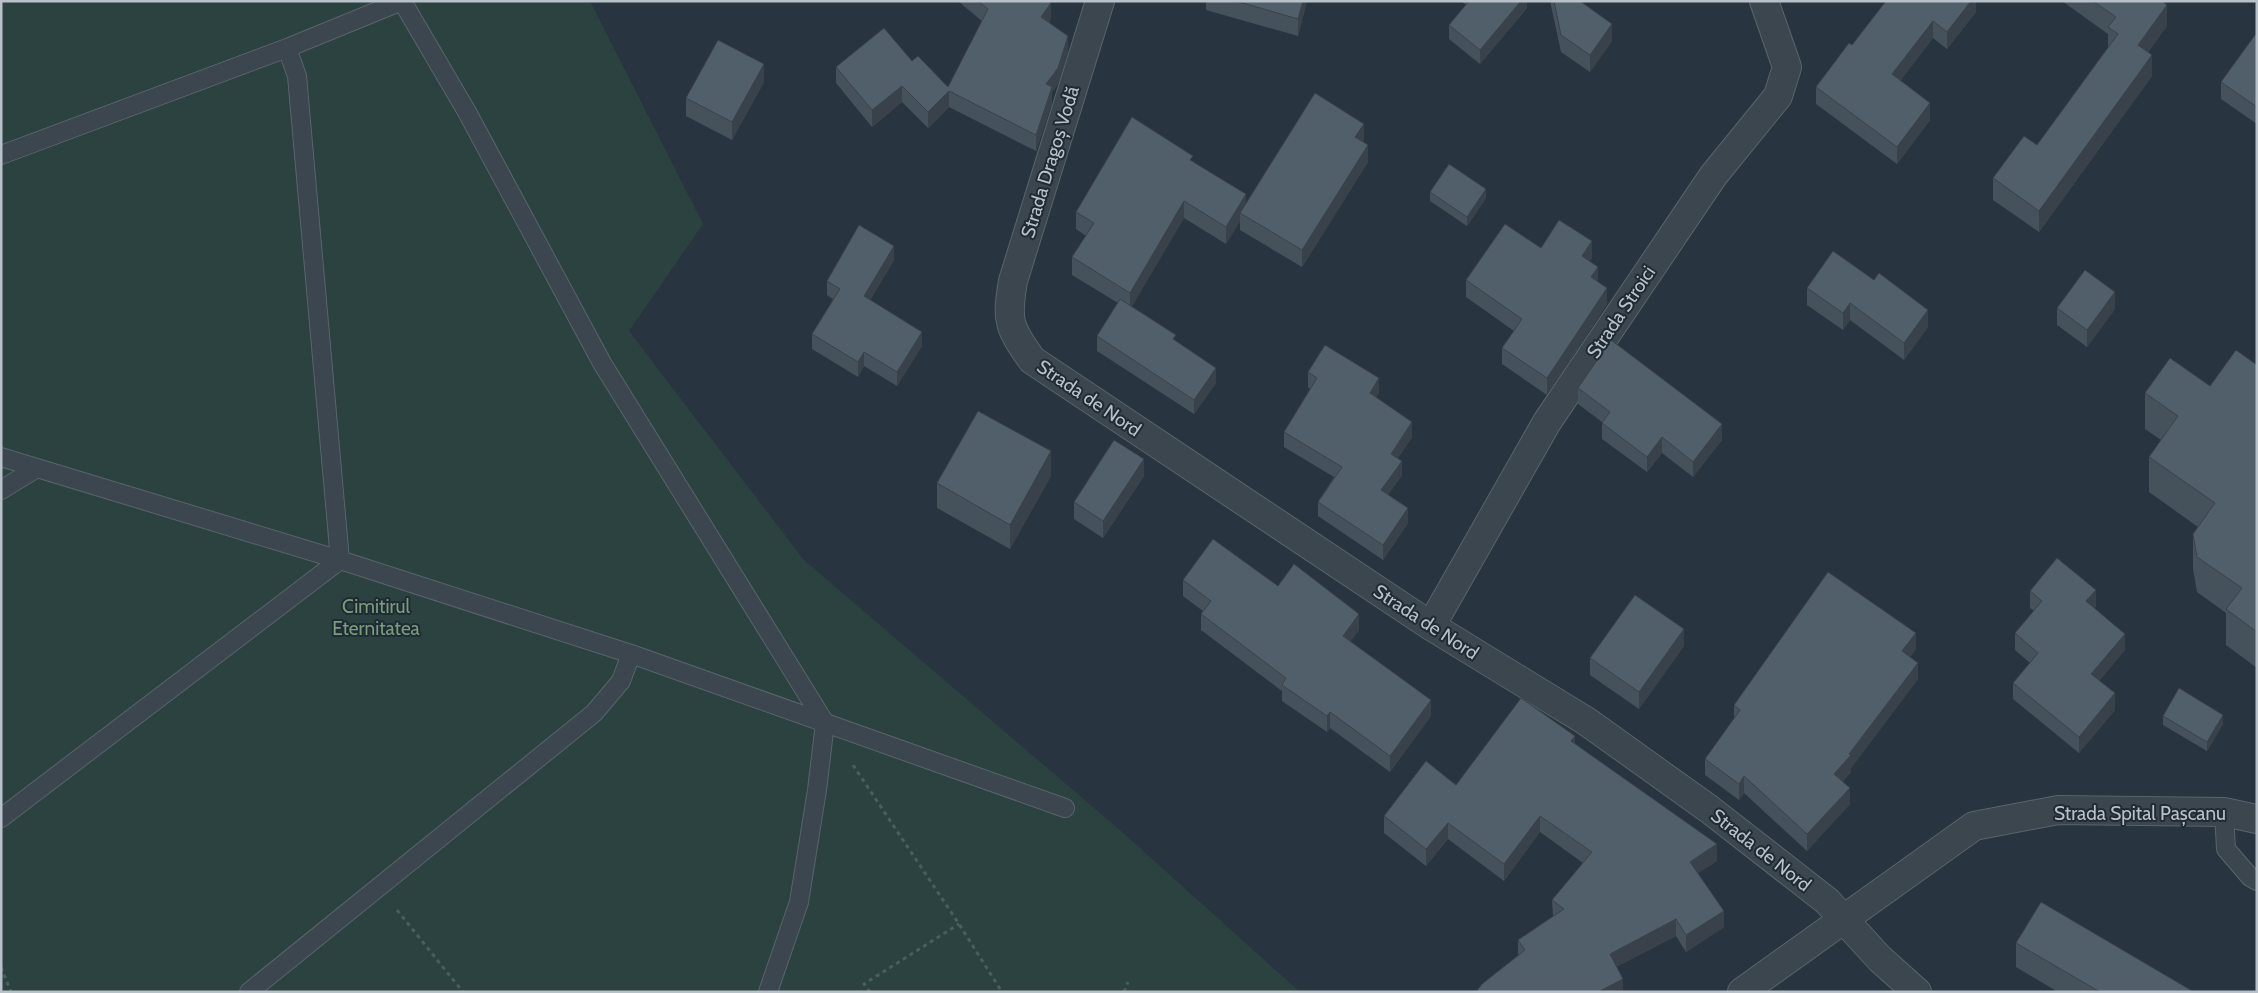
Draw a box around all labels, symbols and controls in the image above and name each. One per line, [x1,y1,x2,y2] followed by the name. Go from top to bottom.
[1016,83,1085,241] street label: Strada Dragoș Vodă
[1582,262,1660,362] street label: Strada Stroici
[1033,355,1145,441] street label: Strada de Nord
[1369,580,1483,664] street label: Strada de Nord
[332,595,420,640] park label: Cimitirul Eternitatea
[2054,802,2226,826] street label: Strada Spital Pașcanu
[1706,804,1816,896] street label: Strada de Nord

